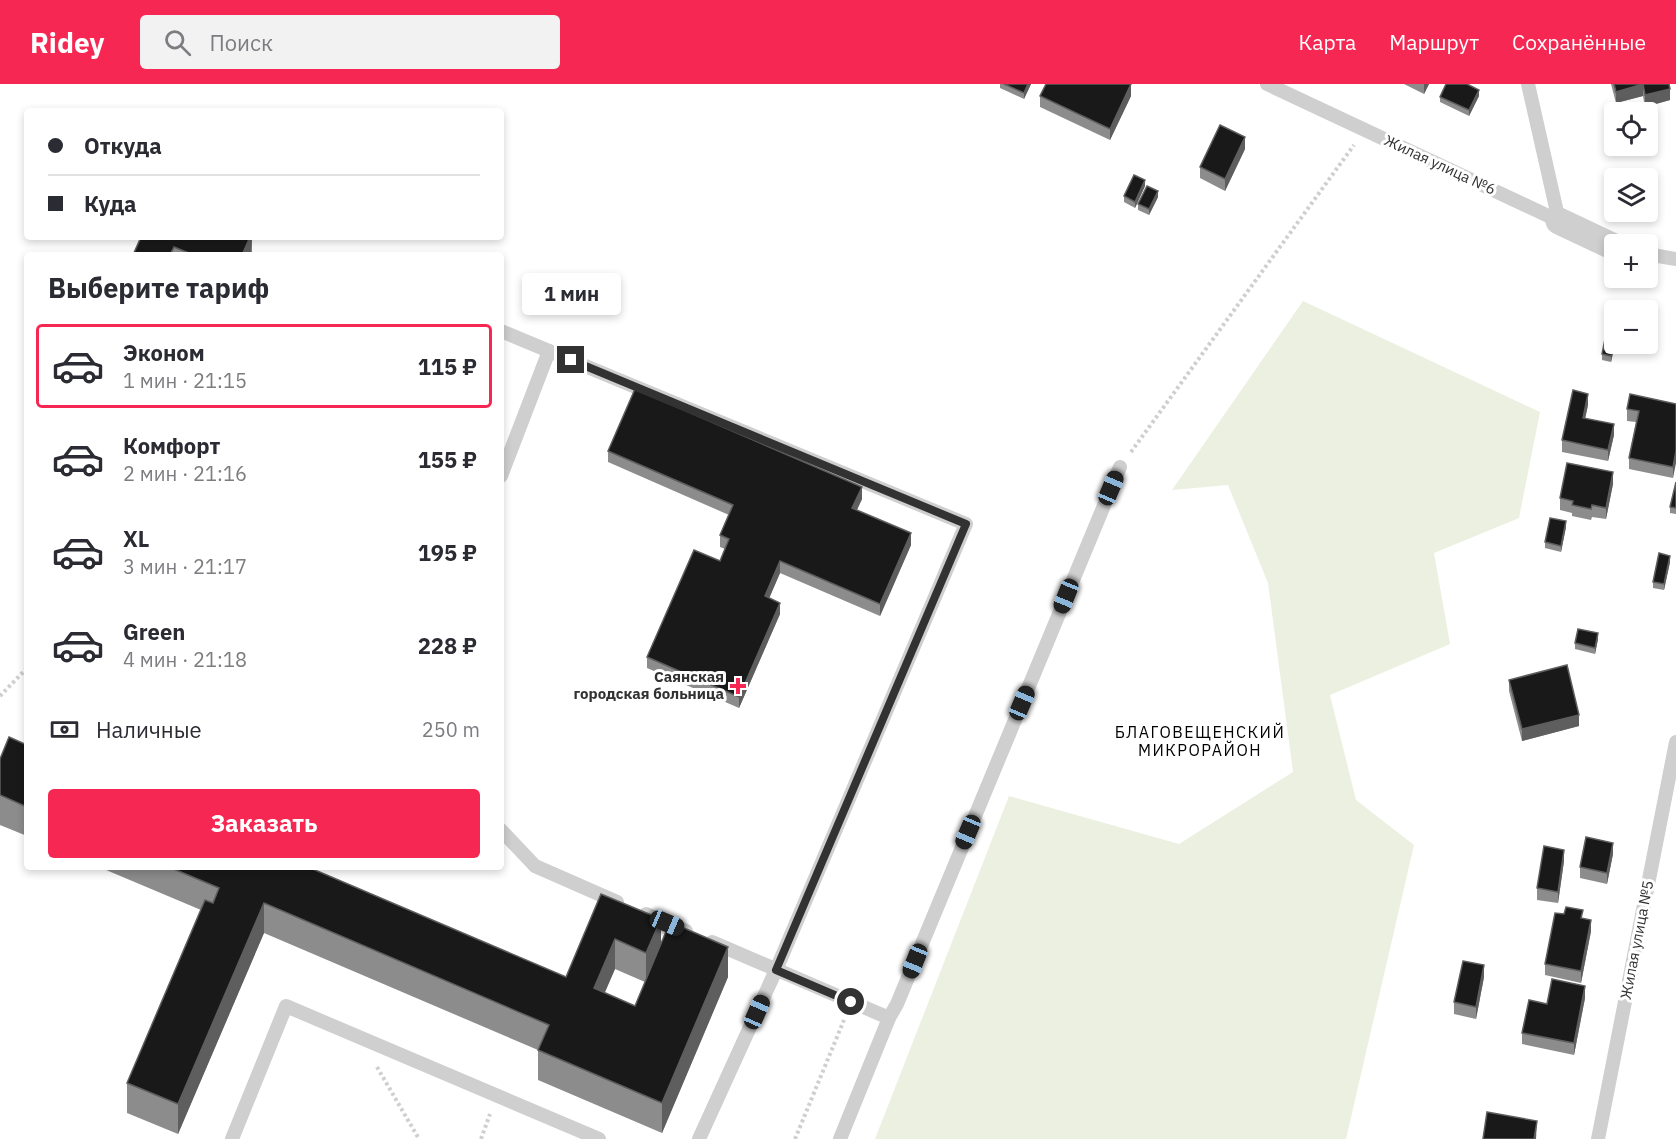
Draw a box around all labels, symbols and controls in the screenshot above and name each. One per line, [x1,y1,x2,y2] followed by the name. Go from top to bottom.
[140,15,560,69] search box
[30,24,104,61] text: Ridey
[161,26,194,59] icon: search
[209,28,273,57] text: Поиск
[1298,28,1356,56] text: Карта
[1389,28,1479,56] text: Маршрут
[1512,28,1646,56] text: Сохранённые
[1604,102,1658,354] map controls
[1604,102,1658,156] button: locate
[1381,130,1499,199] street label: Жилая улица №6
[84,131,162,160] text: Откуда
[1604,168,1658,222] button: layers
[84,189,137,218] text: Куда
[1604,234,1658,288] button: +
[48,270,269,305] text: Выберите тариф
[522,273,620,315] callout: 1 мин
[544,280,599,307] text: 1 мин
[1604,300,1658,354] button: −
[123,338,205,367] text: Эконом
[51,339,105,393] icon: car
[557,346,584,373] route end
[418,352,477,381] text: 115 ₽
[123,367,247,394] text: 1 мин · 21:15
[123,431,220,460] text: Комфорт
[51,432,105,486] icon: car
[418,445,477,474] text: 155 ₽
[123,460,247,487] text: 2 мин · 21:16
[1096,468,1126,508] car
[123,524,149,553] text: XL
[51,525,105,579] icon: car
[418,538,477,567] text: 195 ₽
[123,553,247,580] text: 3 мин · 21:17
[1051,576,1081,616] car
[123,617,185,646] text: Green
[51,618,105,672] icon: car
[418,631,477,660] text: 228 ₽
[123,646,247,673] text: 4 мин · 21:18
[574,667,724,703] place label: Саянская городская больница
[729,677,747,695] marker: Саянская городская больница
[1007,683,1037,723] car
[48,713,81,746] icon: cash
[96,715,202,744] text: Наличные
[422,716,480,743] text: 250 m
[1115,722,1285,760] district label: БЛАГОВЕЩЕНСКИЙ МИКРОРАЙОН
[48,789,480,858] button: Заказать
[953,812,983,852] car
[1616,879,1657,1001] street label: Жилая улица №5
[647,908,687,938] car
[900,941,930,981] car
[837,988,864,1015] route start
[741,992,773,1032] car

